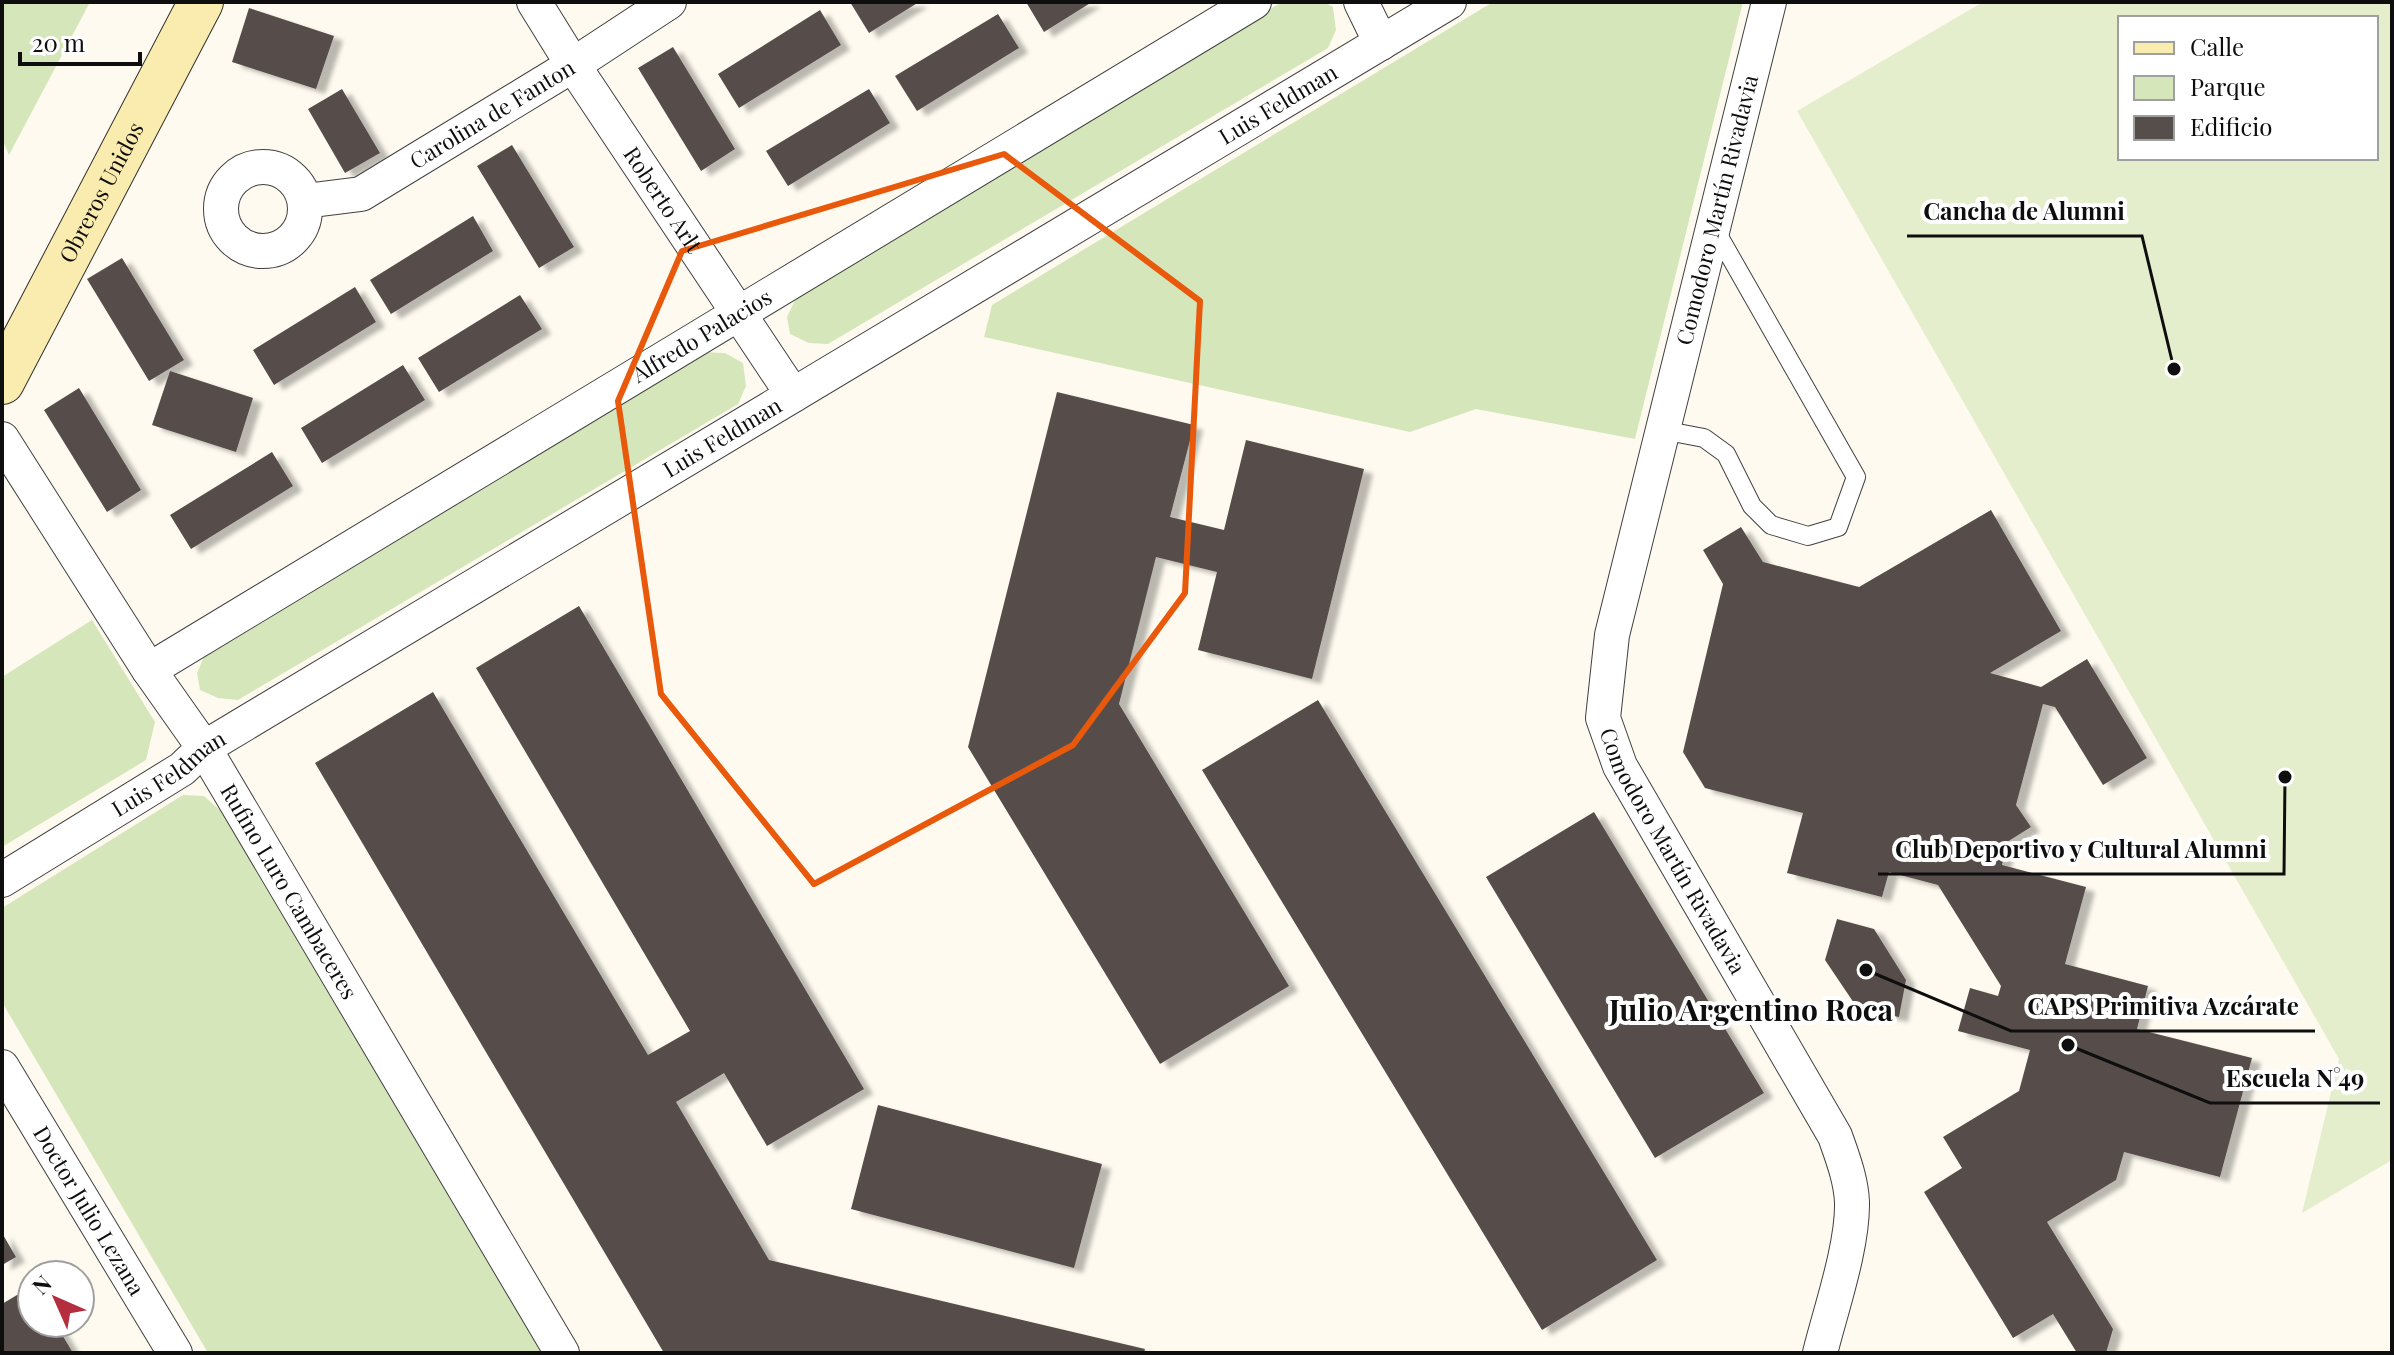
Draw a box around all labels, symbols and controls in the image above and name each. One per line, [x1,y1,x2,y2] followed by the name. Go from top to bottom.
[20,16,140,66] scale bar
[2118,16,2378,160] legend
[32,26,85,58] text: 20 m
[2190,30,2244,62] text: Calle
[404,52,580,175] street label: Carolina de Fanton
[1213,56,1342,151] street label: Luis Feldman
[2190,70,2266,102] text: Parque
[1668,72,1764,348] street label: Comodoro Martín Rivadavia
[2190,110,2272,142] text: Edificio
[51,116,150,268] street label: Obreros Unidos
[617,140,711,259] street label: Roberto Arlt
[1907,188,2142,236] callout: Cancha de Alumni
[1923,194,2125,226] text: Cancha de Alumni
[625,281,777,389] street label: Alfredo Palacios
[657,390,787,484] street label: Luis Feldman
[105,723,231,823] street label: Luis Feldman
[1594,724,1753,979] street label: Comodoro Martín Rivadavia
[214,778,365,1004] street label: Rufino Luro Cambaceres
[1878,826,2284,874] callout: Club Deportivo y Cultural Alumni
[1895,832,2267,864] text: Club Deportivo y Cultural Alumni
[2011,983,2315,1031] callout: CAPS Primitiva Azcárate
[1608,989,1894,1029] district label: Julio Argentino Roca
[2027,989,2299,1021] text: CAPS Primitiva Azcárate
[2210,1055,2380,1103] callout: Escuela N°49
[2226,1061,2364,1093] text: Escuela N°49
[27,1120,153,1301] street label: Doctor Julio Lezana
[16,1259,96,1339] north arrow
[25,1268,57,1300] text: N

